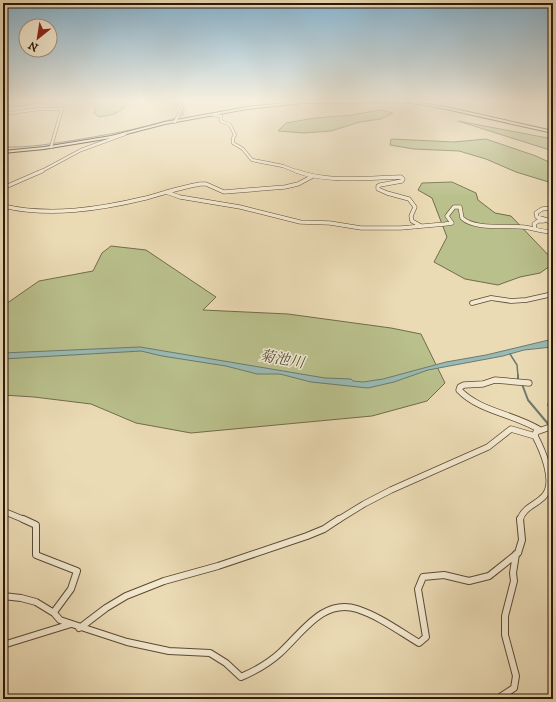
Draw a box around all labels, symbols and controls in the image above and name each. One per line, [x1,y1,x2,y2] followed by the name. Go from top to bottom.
[18,18,58,58] north arrow
[26,37,41,54] text: N
[258,346,308,373] water label: 菊池川

